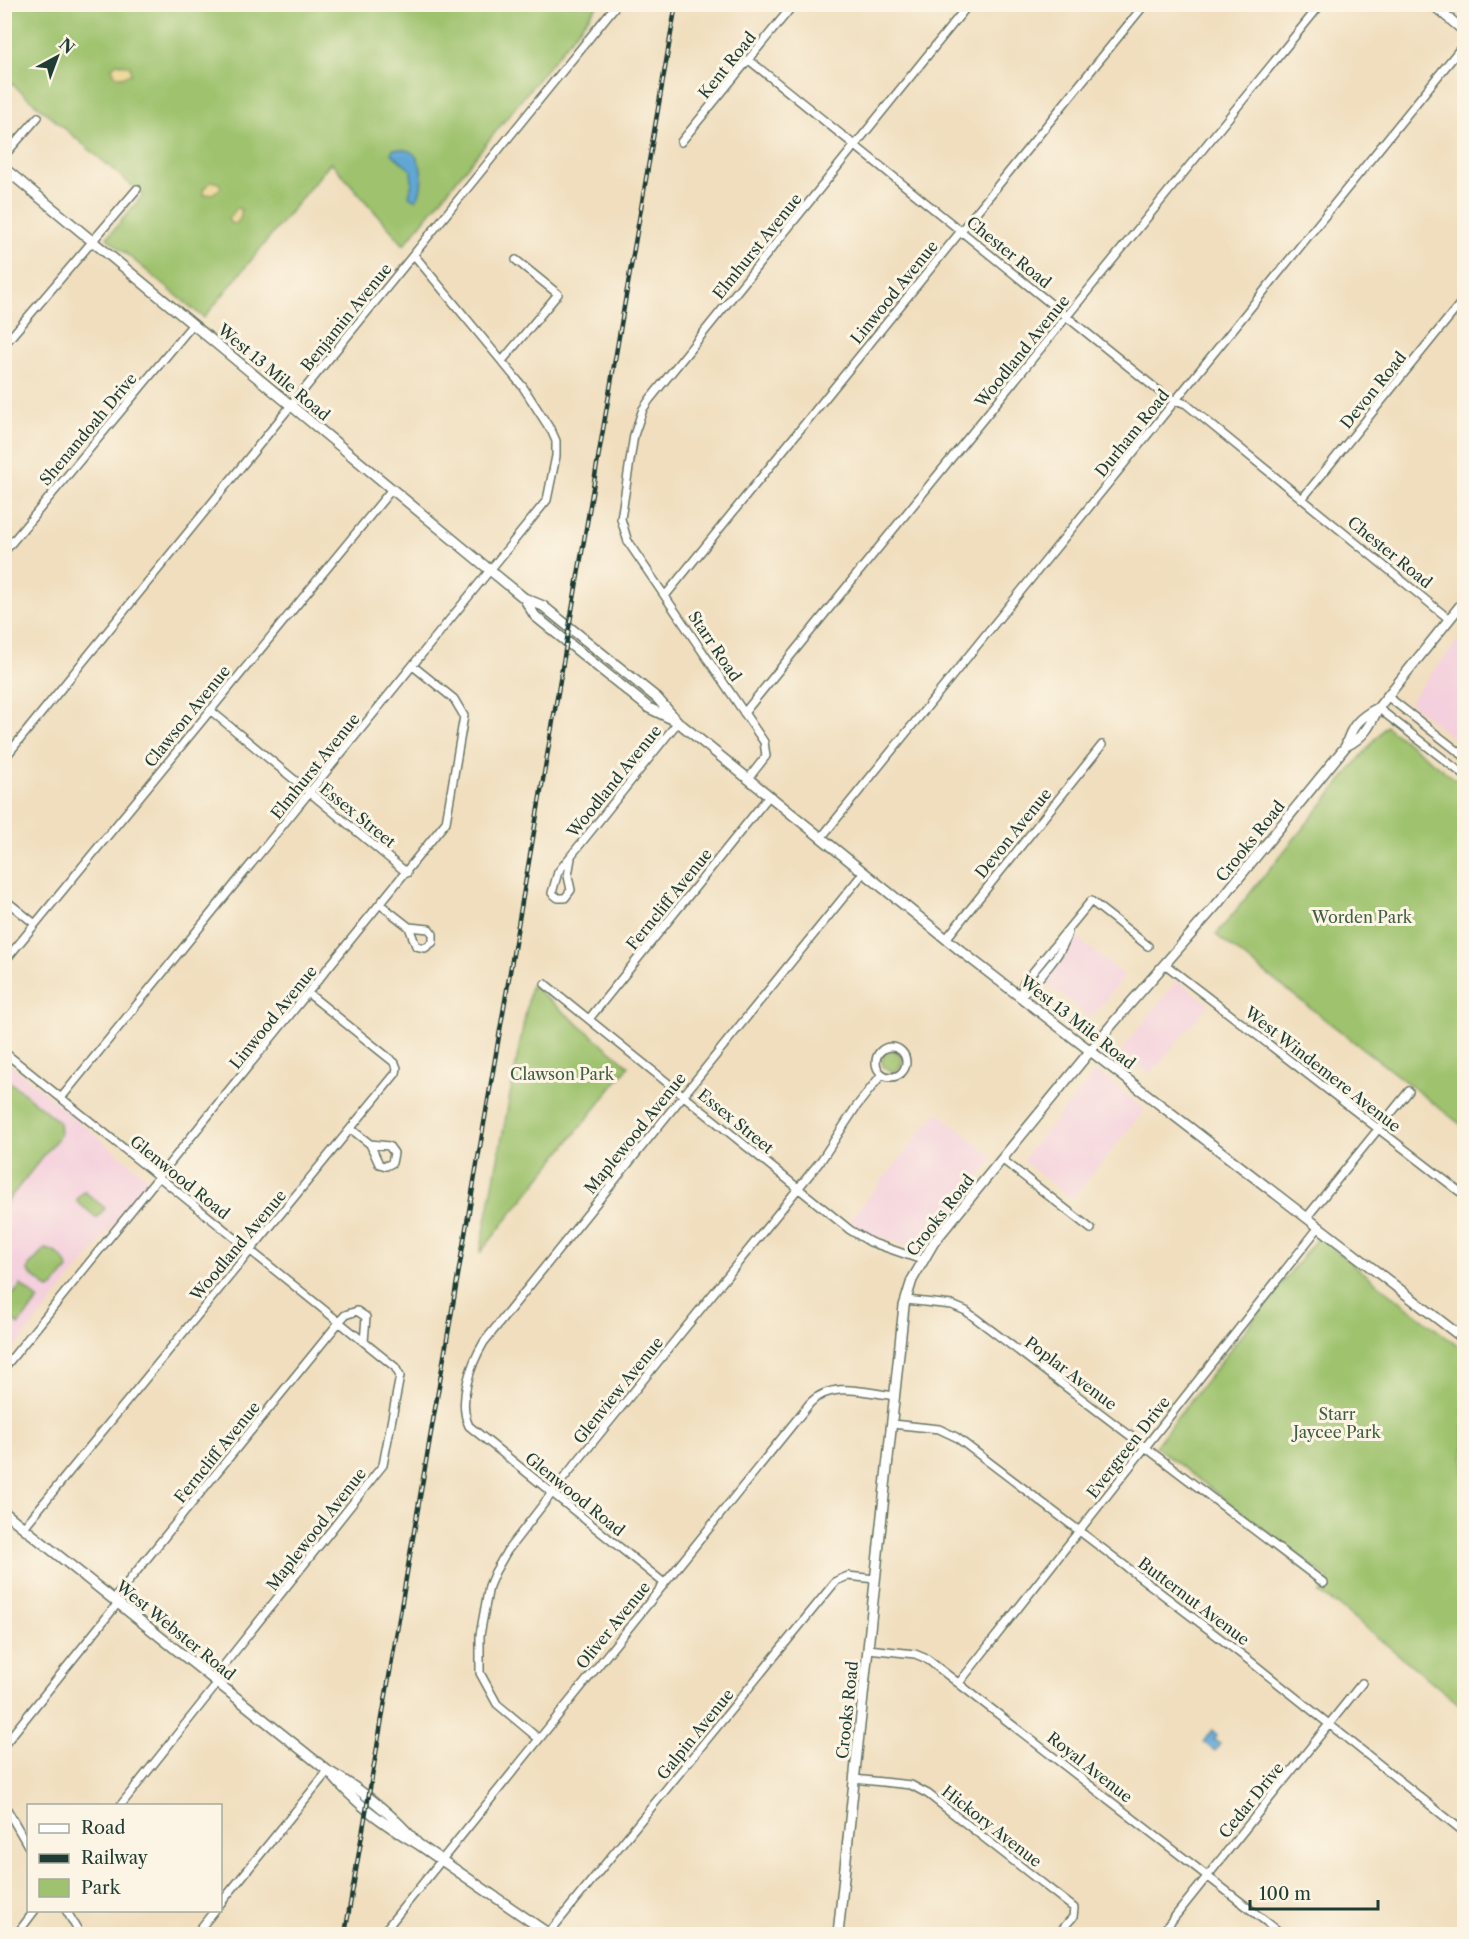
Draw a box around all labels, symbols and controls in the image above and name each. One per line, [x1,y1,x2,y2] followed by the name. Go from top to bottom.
[27,27,87,87] north arrow
[694,27,760,103] street label: Kent Road
[55,34,79,58] text: N
[708,189,806,303] street label: Elmhurst Avenue
[963,212,1056,292] street label: Chester Road
[846,236,942,348] street label: Linwood Avenue
[296,259,396,375] street label: Benjamin Avenue
[970,291,1074,412] street label: Woodland Avenue
[213,319,334,425] street label: West 13 Mile Road
[1336,347,1410,433] street label: Devon Road
[35,369,141,489] street label: Shenandoah Drive
[1091,385,1174,481] street label: Durham Road
[1344,512,1437,592] street label: Chester Road
[684,607,746,685] street label: Starr Road
[140,661,234,771] street label: Clawson Avenue
[266,709,364,823] street label: Elmhurst Avenue
[562,721,666,842] street label: Woodland Avenue
[316,778,400,852] street label: Essex Street
[971,784,1055,882] street label: Devon Avenue
[1211,796,1289,886] street label: Crooks Road
[622,844,716,954] street label: Ferncliff Avenue
[1311,907,1413,927] park label: Worden Park
[225,961,321,1073] street label: Linwood Avenue
[1016,970,1140,1073] street label: West 13 Mile Road
[1240,1001,1405,1136] street label: West Windemere Avenue
[510,1064,615,1084] park label: Clawson Park
[580,1068,690,1198] street label: Maplewood Avenue
[694,1084,778,1158] street label: Essex Street
[126,1131,234,1223] street label: Glenwood Road
[902,1170,978,1260] street label: Crooks Road
[185,1185,290,1305] street label: Woodland Avenue
[1021,1332,1121,1414] street label: Poplar Avenue
[569,1333,667,1447] street label: Glenview Avenue
[1082,1392,1174,1502] street label: Evergreen Drive
[170,1397,264,1507] street label: Ferncliff Avenue
[1290,1404,1381,1442] park label: Starr Jaycee Park
[521,1448,629,1540] street label: Glenwood Road
[262,1464,370,1594] street label: Maplewood Avenue
[1134,1553,1254,1649] street label: Butternut Avenue
[111,1575,240,1684] street label: West Webster Road
[572,1577,654,1673] street label: Oliver Avenue
[832,1660,862,1760] street label: Crooks Road
[652,1684,738,1784] street label: Galpin Avenue
[1043,1727,1137,1807] street label: Royal Avenue
[1214,1758,1288,1842] street label: Cedar Drive
[938,1781,1046,1871] street label: Hickory Avenue
[27,1804,222,1912] legend
[81,1817,126,1839] text: Road
[81,1847,149,1869] text: Railway
[1250,1873,1378,1911] scale bar
[81,1877,122,1899] text: Park
[1259,1883,1311,1905] text: 100 m

